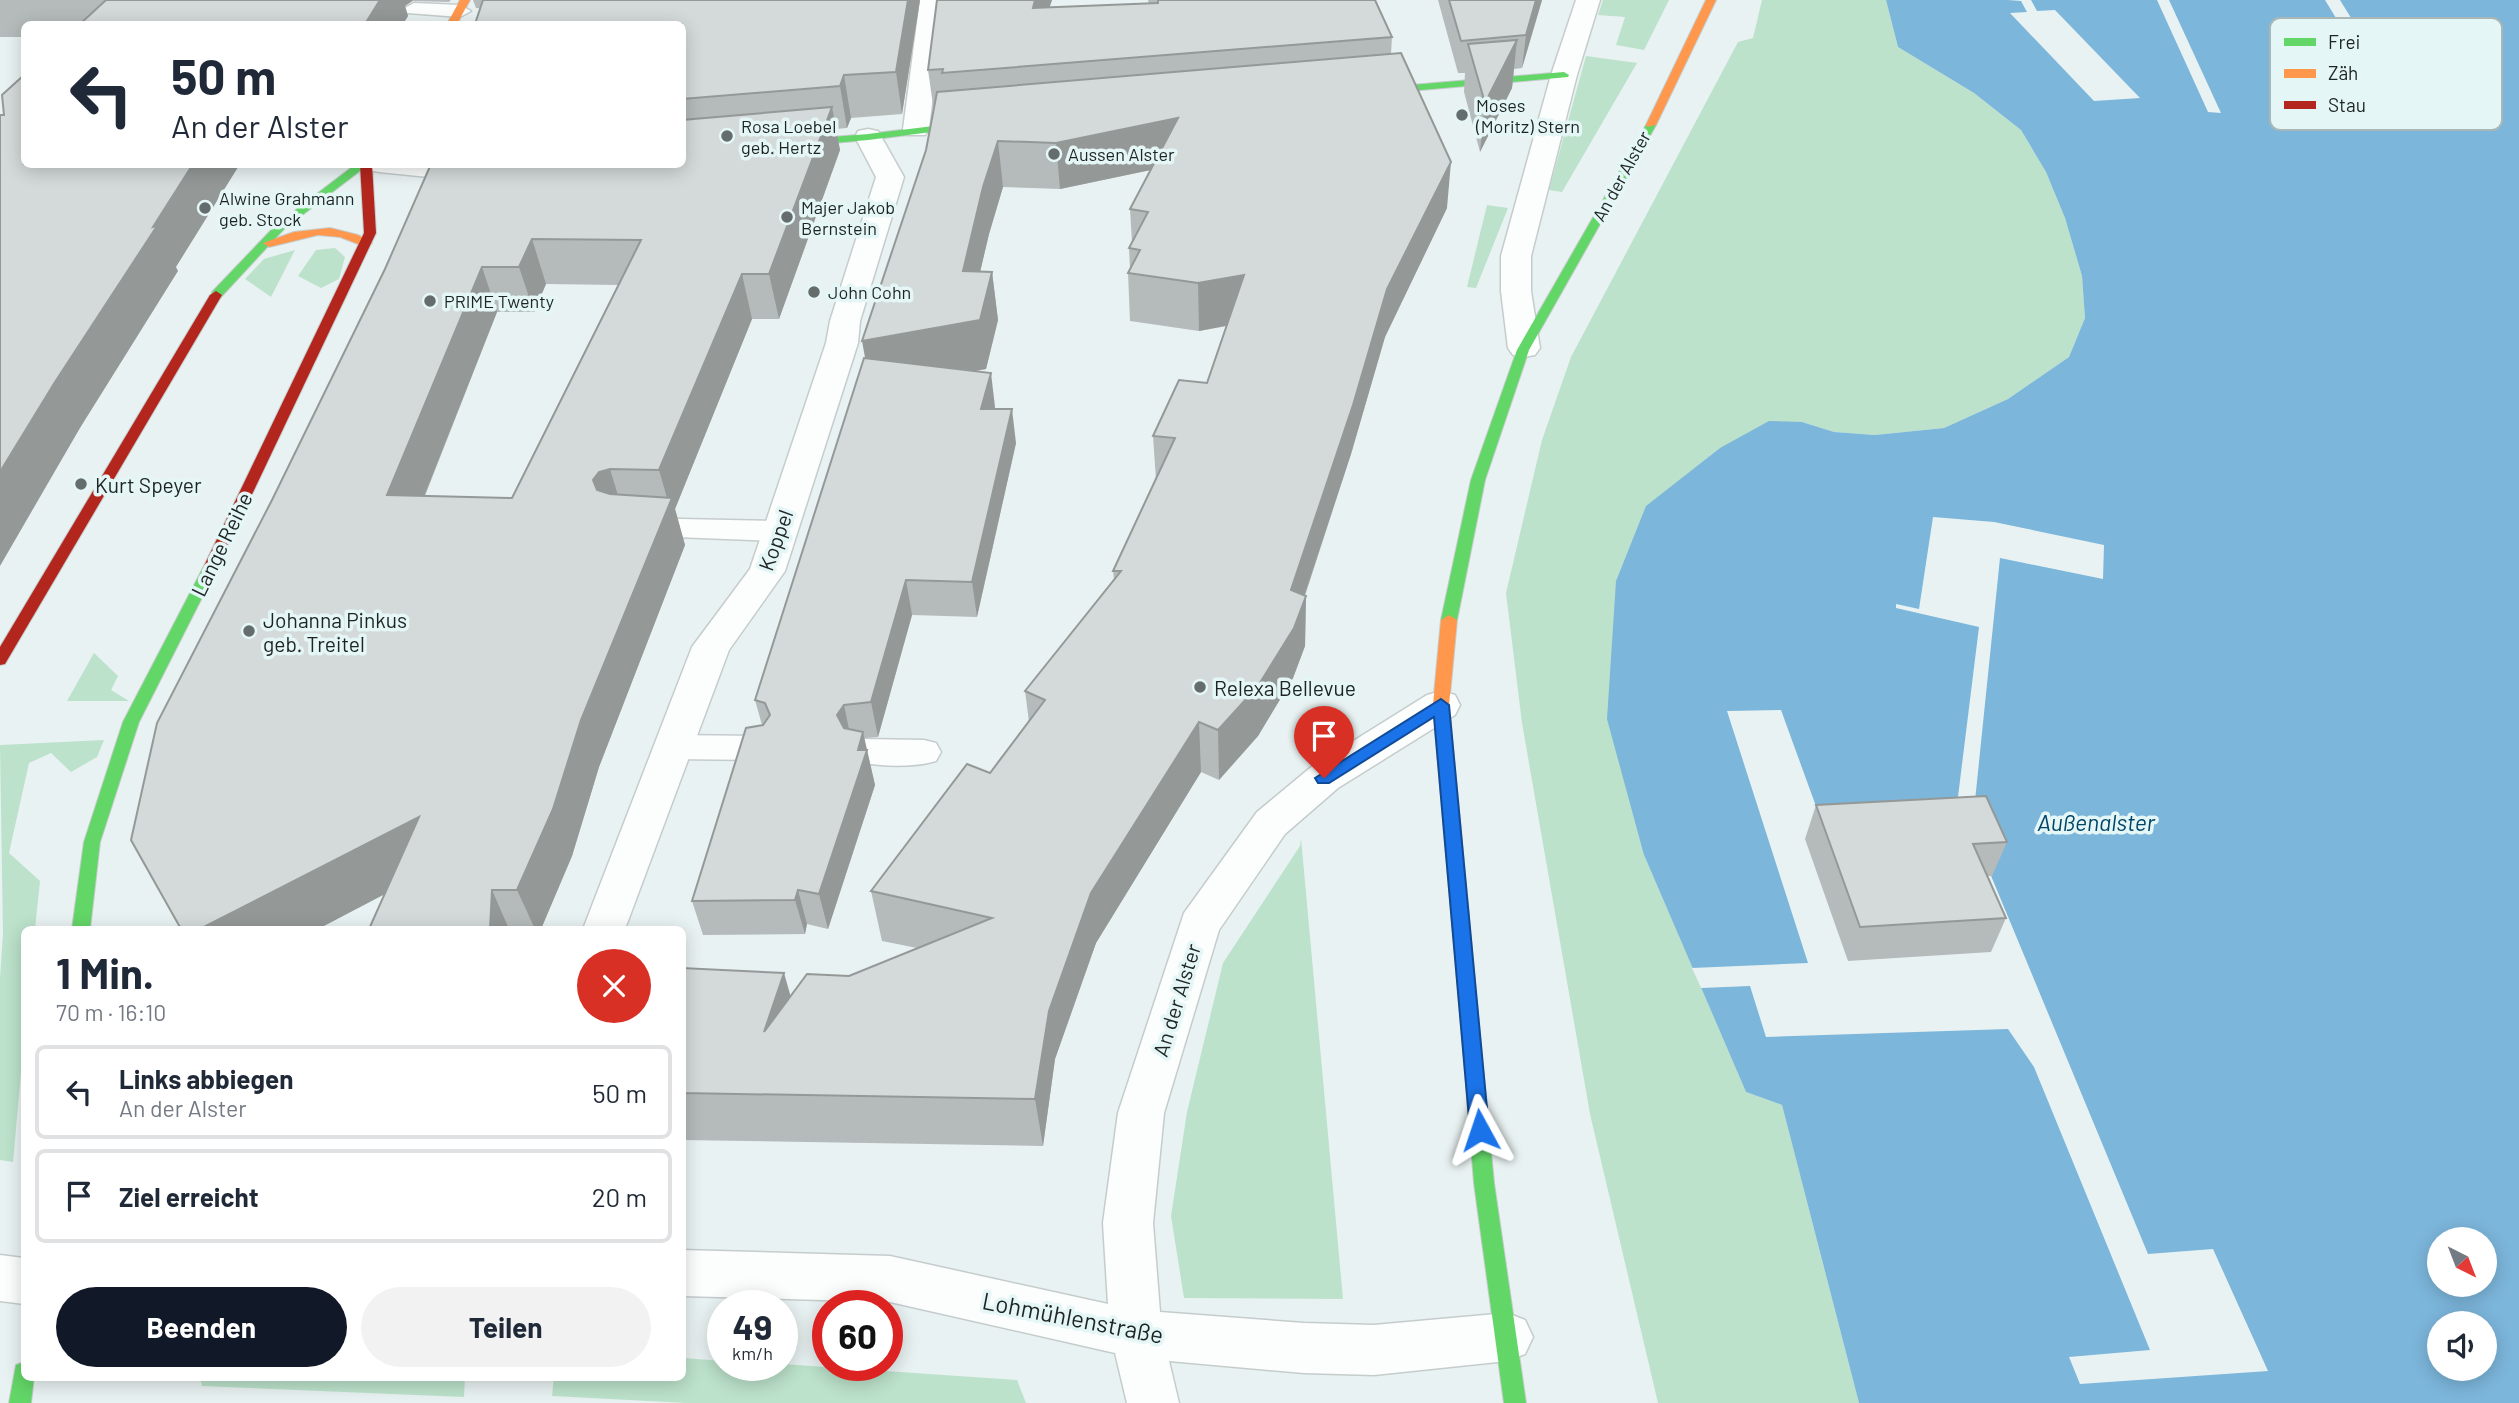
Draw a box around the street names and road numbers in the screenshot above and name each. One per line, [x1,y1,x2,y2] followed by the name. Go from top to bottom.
[1587,127,1655,225] street label: An der Alster
[185,488,257,600] street label: Lange Reihe
[752,506,798,574] street label: Koppel
[1147,940,1205,1059] street label: An der Alster
[980,1285,1166,1349] street label: Lohmühlenstraße

